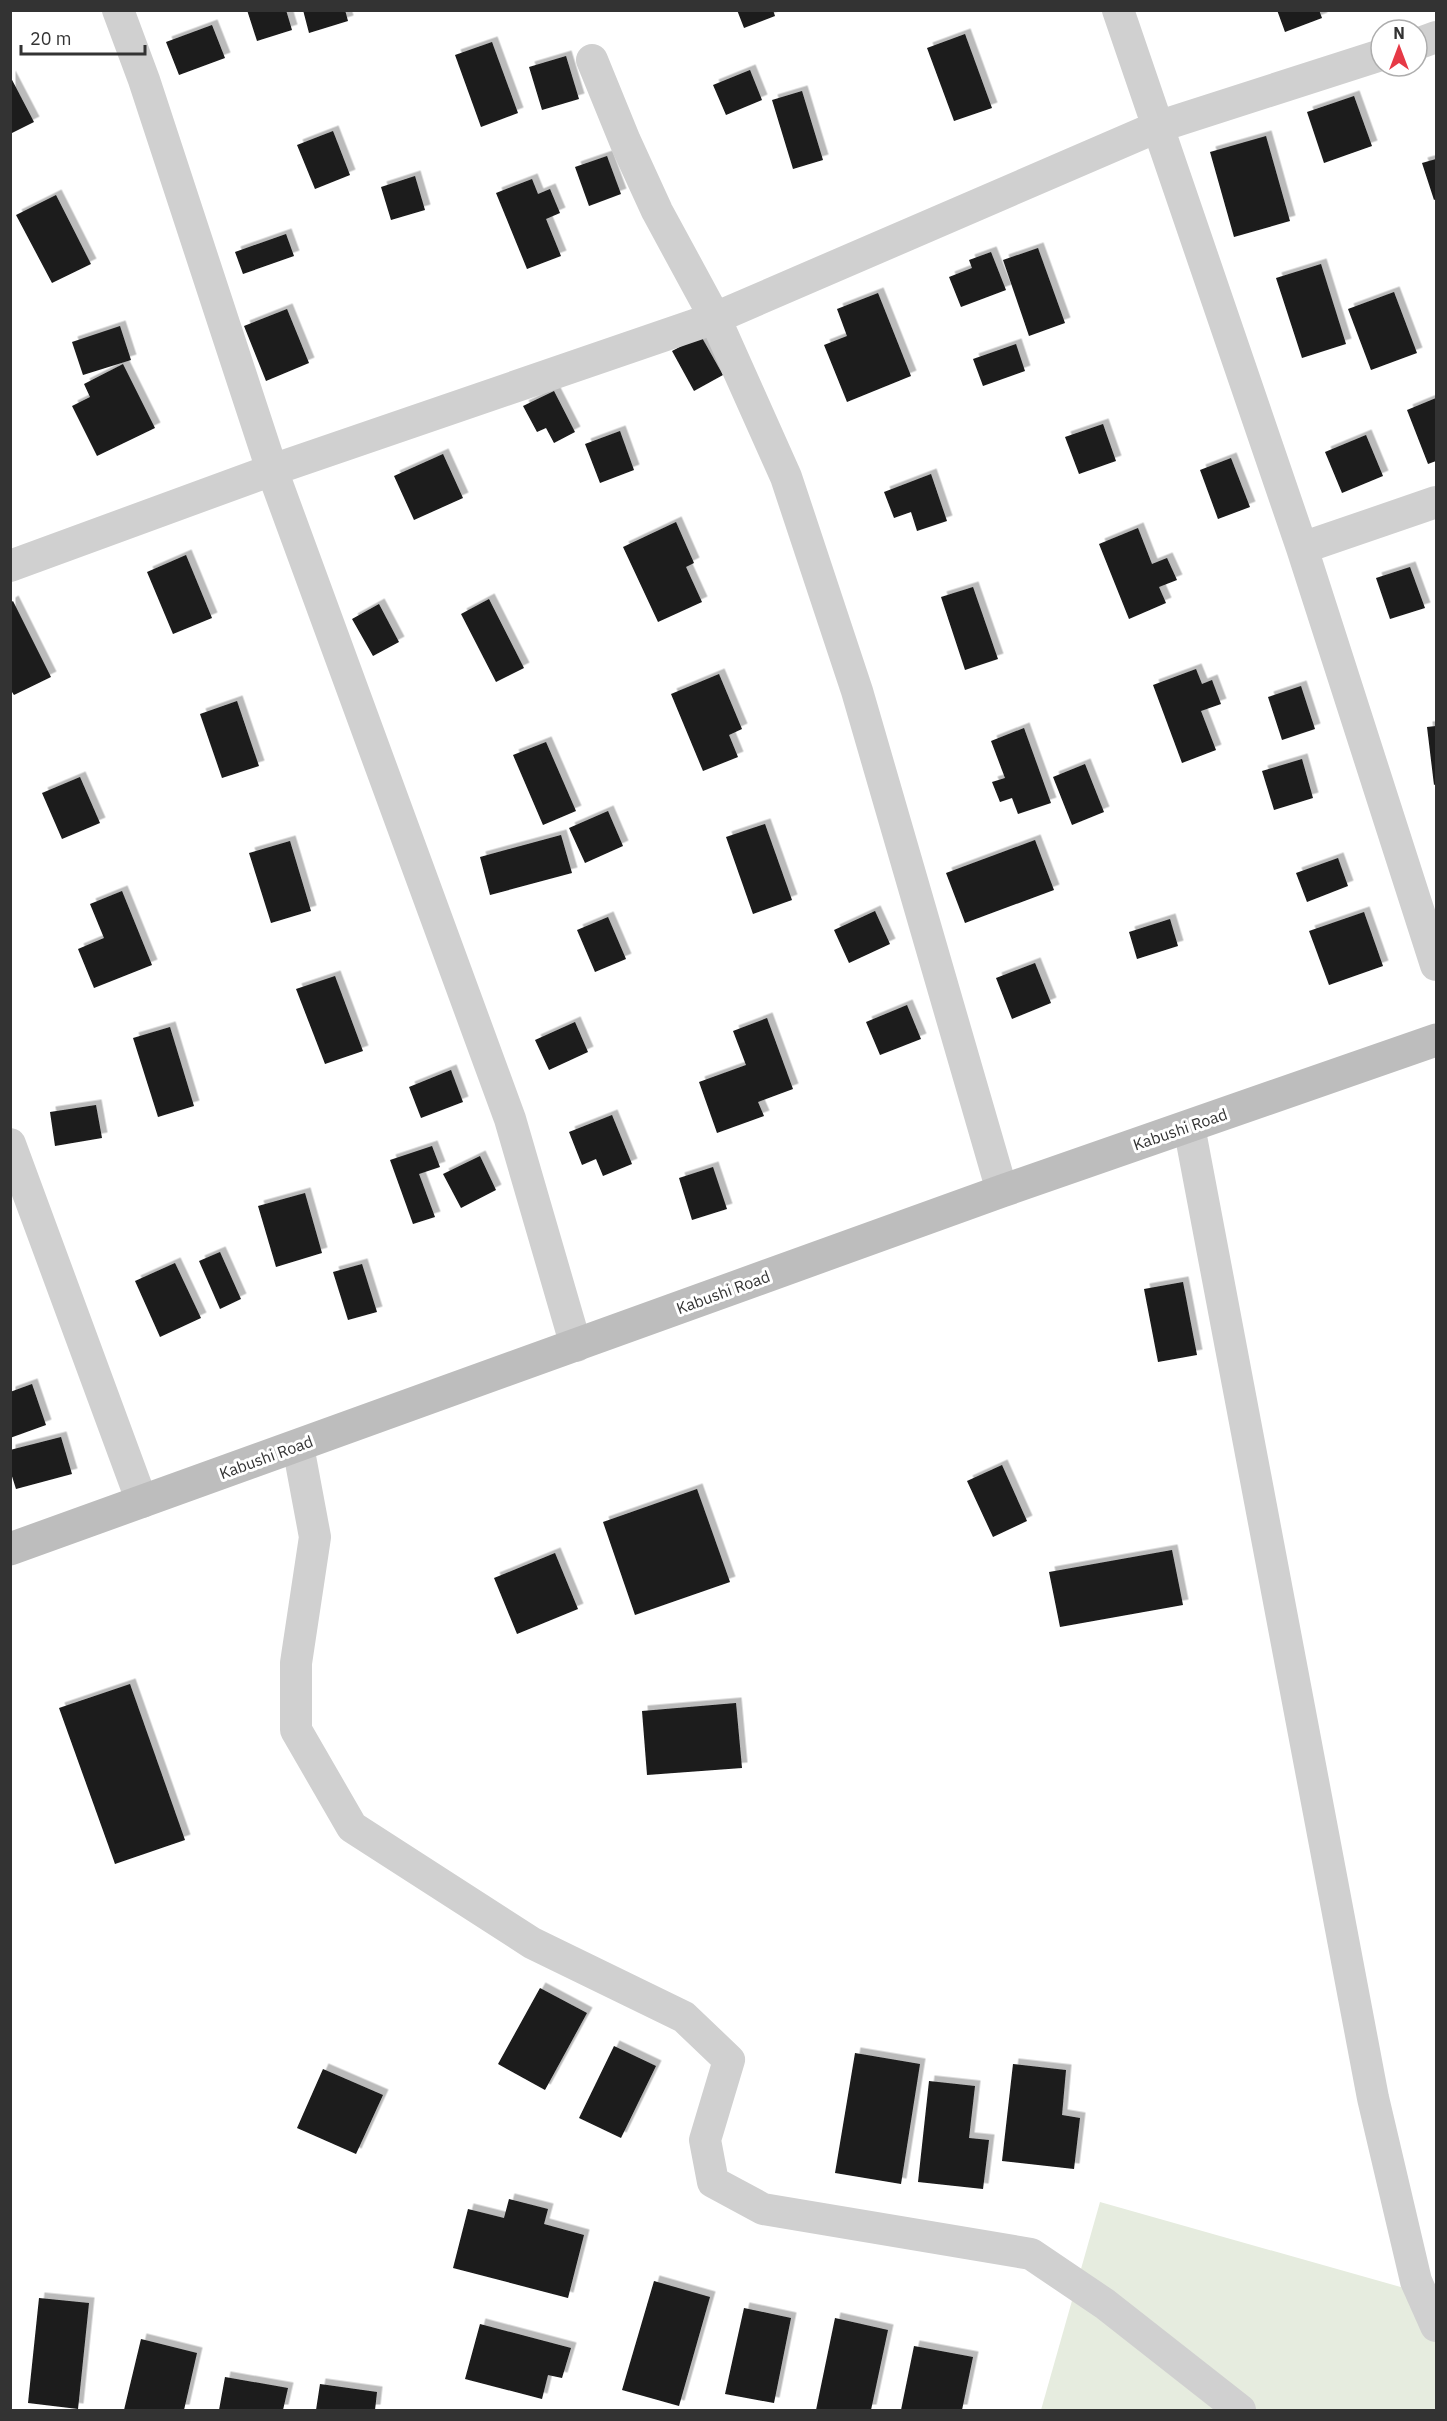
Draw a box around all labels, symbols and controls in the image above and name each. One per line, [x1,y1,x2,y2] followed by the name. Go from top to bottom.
[21,18,146,56] scale bar
[1369,18,1429,78] north arrow
[1393,23,1405,43] text: N
[30,27,72,50] text: 20 m
[1130,1104,1230,1154] street label: Kabushi Road
[673,1266,773,1318] street label: Kabushi Road
[216,1431,316,1483] street label: Kabushi Road

